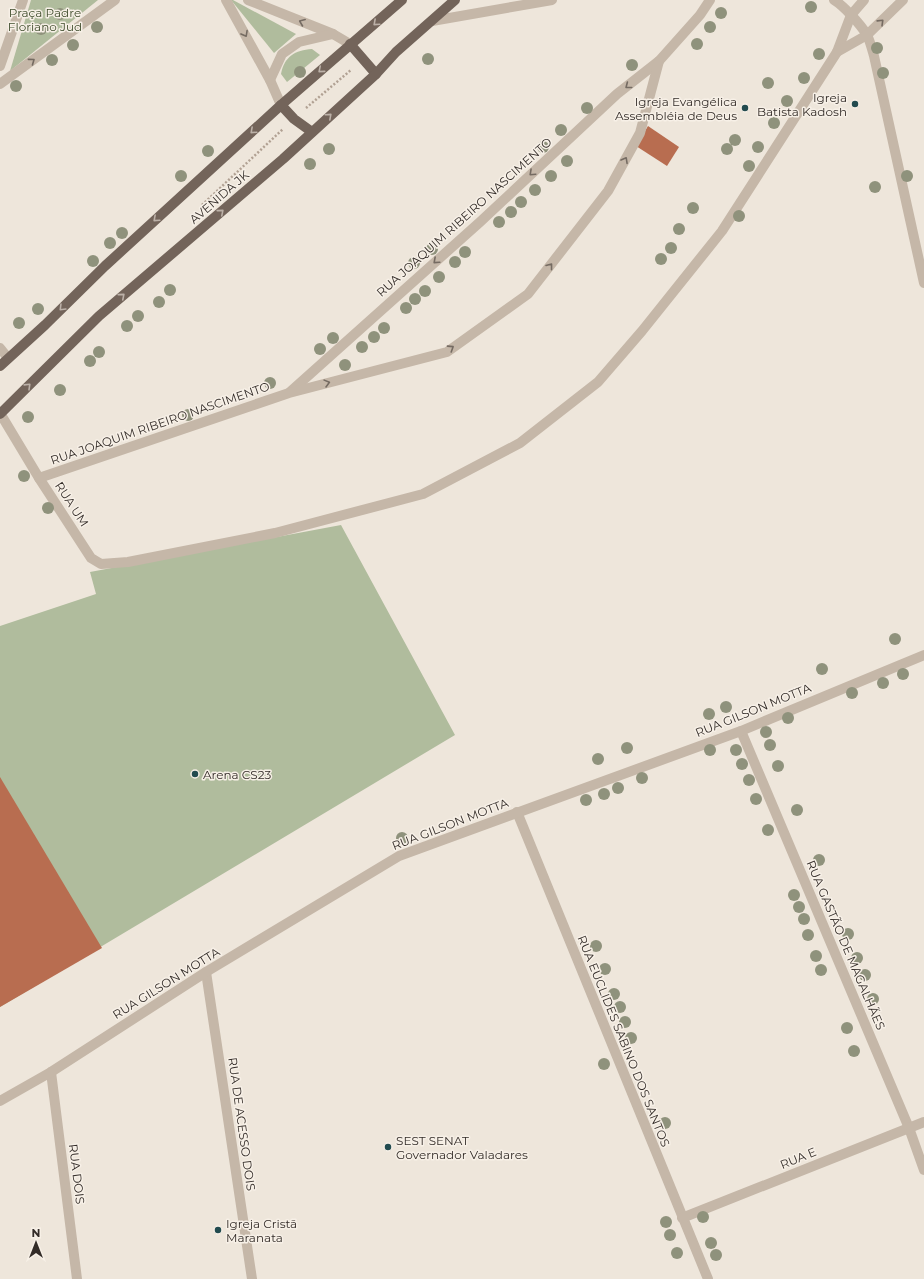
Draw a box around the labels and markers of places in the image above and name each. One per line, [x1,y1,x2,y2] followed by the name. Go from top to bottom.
[757,90,847,119] place label: Igreja Batista Kadosh
[615,94,737,123] place label: Igreja Evangélica Assembléia de Deus
[850,99,860,109] marker: Igreja Batista Kadosh
[740,103,750,113] marker: Igreja Evangélica Assembléia de Deus
[203,767,272,782] place label: Arena CS23
[190,769,200,779] marker: Arena CS23
[396,1133,528,1162] place label: SEST SENAT Governador Valadares
[383,1142,393,1152] marker: SEST SENAT Governador Valadares
[226,1216,297,1245] place label: Igreja Cristã Maranata
[213,1225,223,1235] marker: Igreja Cristã Maranata

